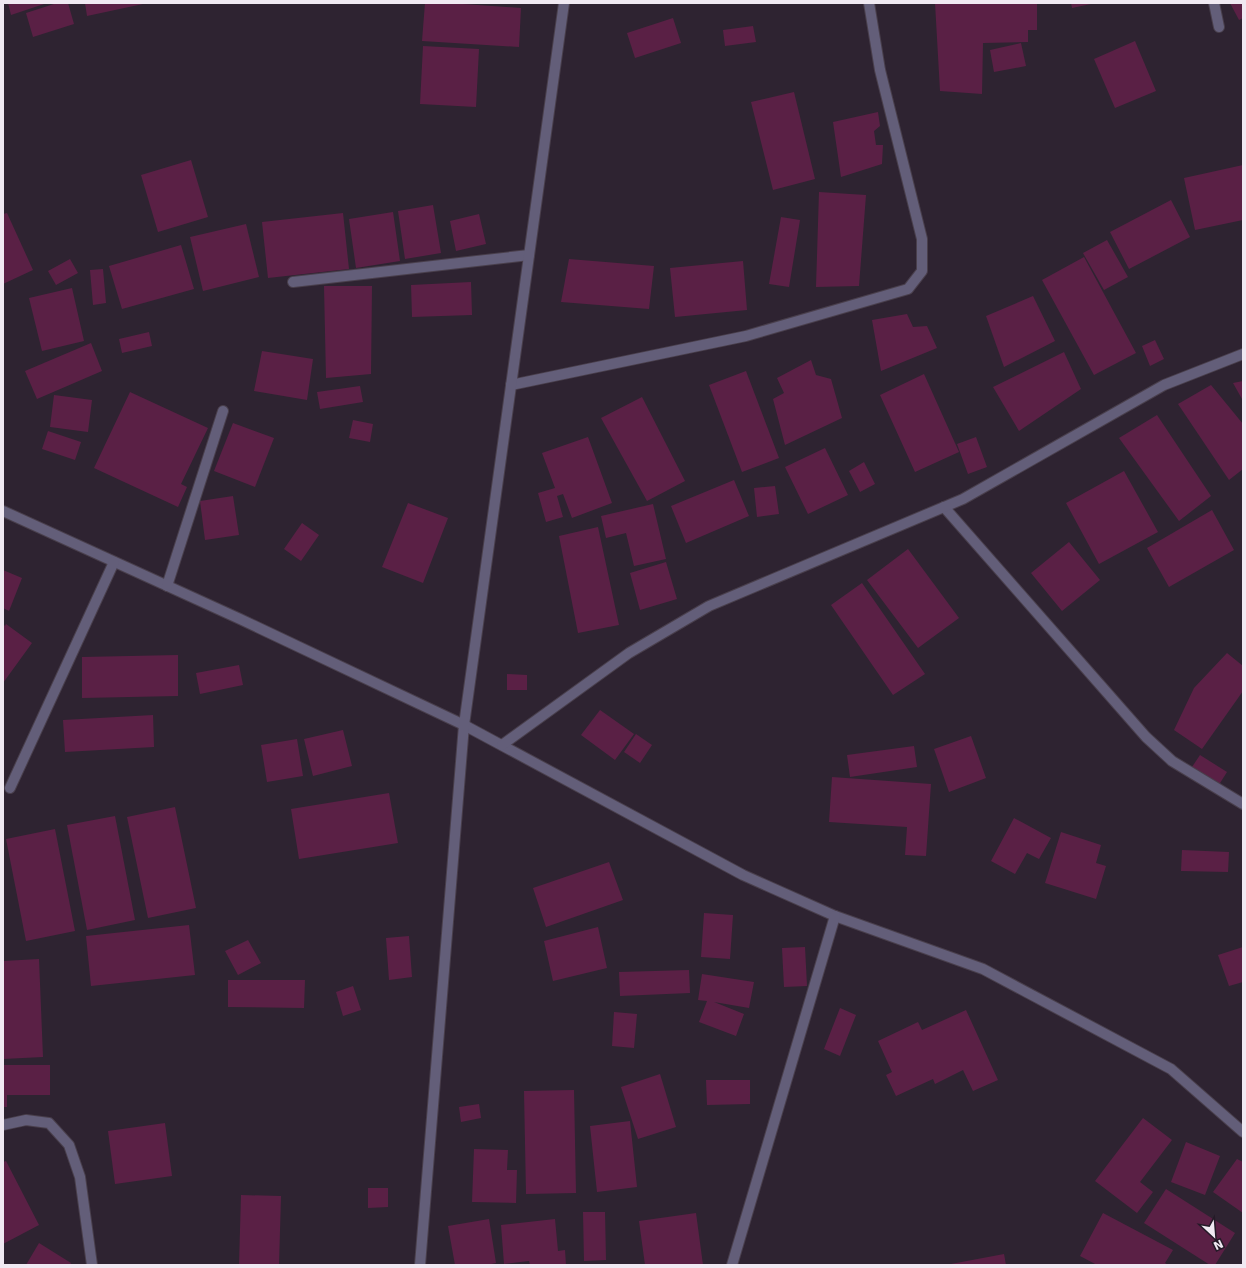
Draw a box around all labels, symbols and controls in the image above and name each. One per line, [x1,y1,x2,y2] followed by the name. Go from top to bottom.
[1194,1216,1234,1256] north arrow
[1211,1237,1225,1252] text: N

